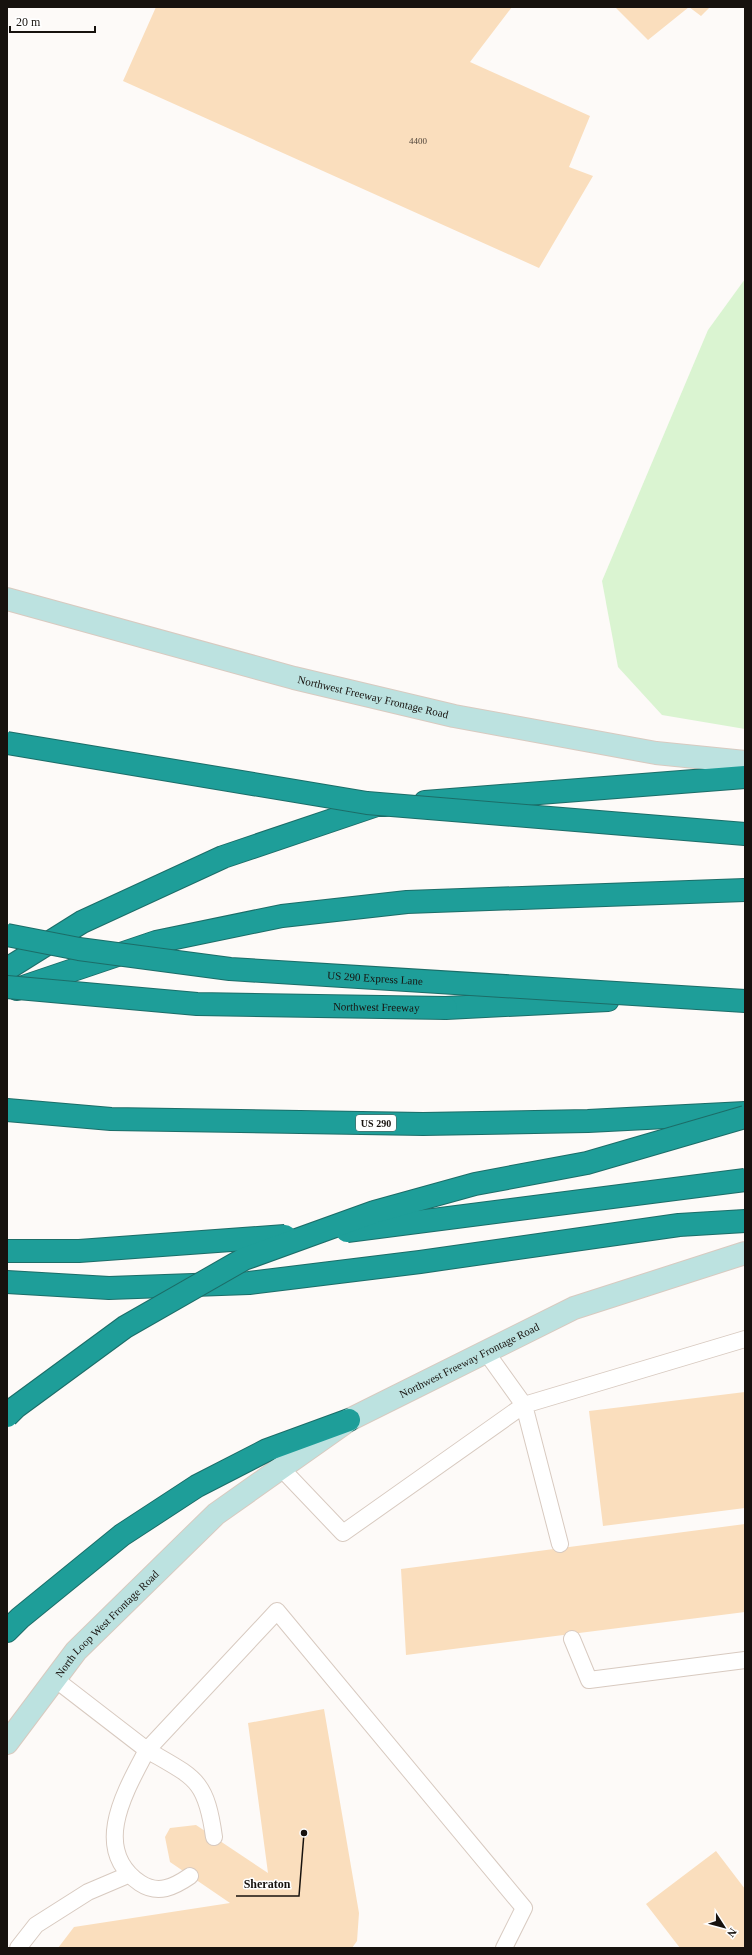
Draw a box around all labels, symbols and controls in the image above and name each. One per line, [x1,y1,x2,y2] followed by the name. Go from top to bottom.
[10,8,95,34] scale bar
[16,15,41,29] text: 20 m
[409,136,428,146] house number: 4400
[297,673,450,721] street label: Northwest Freeway Frontage Road
[327,969,423,987] street label: US 290 Express Lane
[333,1000,420,1014] street label: Northwest Freeway
[356,1115,396,1131] road number: US 290
[397,1320,541,1400] street label: Northwest Freeway Frontage Road
[53,1567,161,1679] street label: North Loop West Frontage Road
[236,1872,299,1896] callout: Sheraton
[244,1877,291,1891] text: Sheraton
[704,1907,744,1947] north arrow
[725,1926,739,1940] text: N

